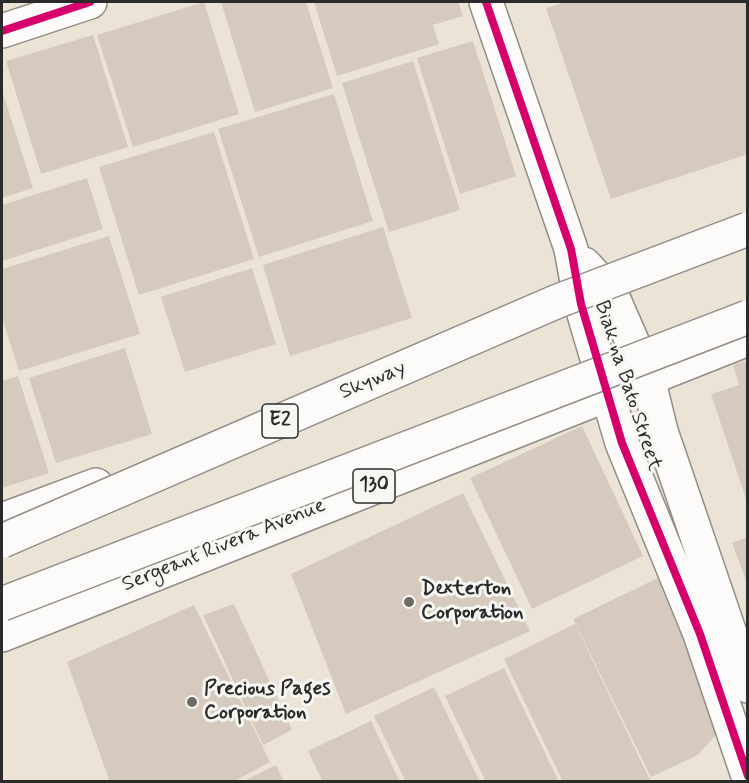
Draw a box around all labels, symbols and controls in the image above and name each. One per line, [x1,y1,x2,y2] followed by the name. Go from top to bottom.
[588,298,666,474] street label: Biak na Bato Street
[336,356,410,406] street label: Skyway
[262,404,298,438] road number: E2
[353,469,395,503] road number: 130
[119,494,329,598] street label: Sergeant Rivera Avenue
[421,577,524,627] place label: Dexterton Corporation
[402,595,416,609] marker: Dexterton Corporation
[204,677,331,727] place label: Precious Pages Corporation
[185,695,199,709] marker: Precious Pages Corporation

